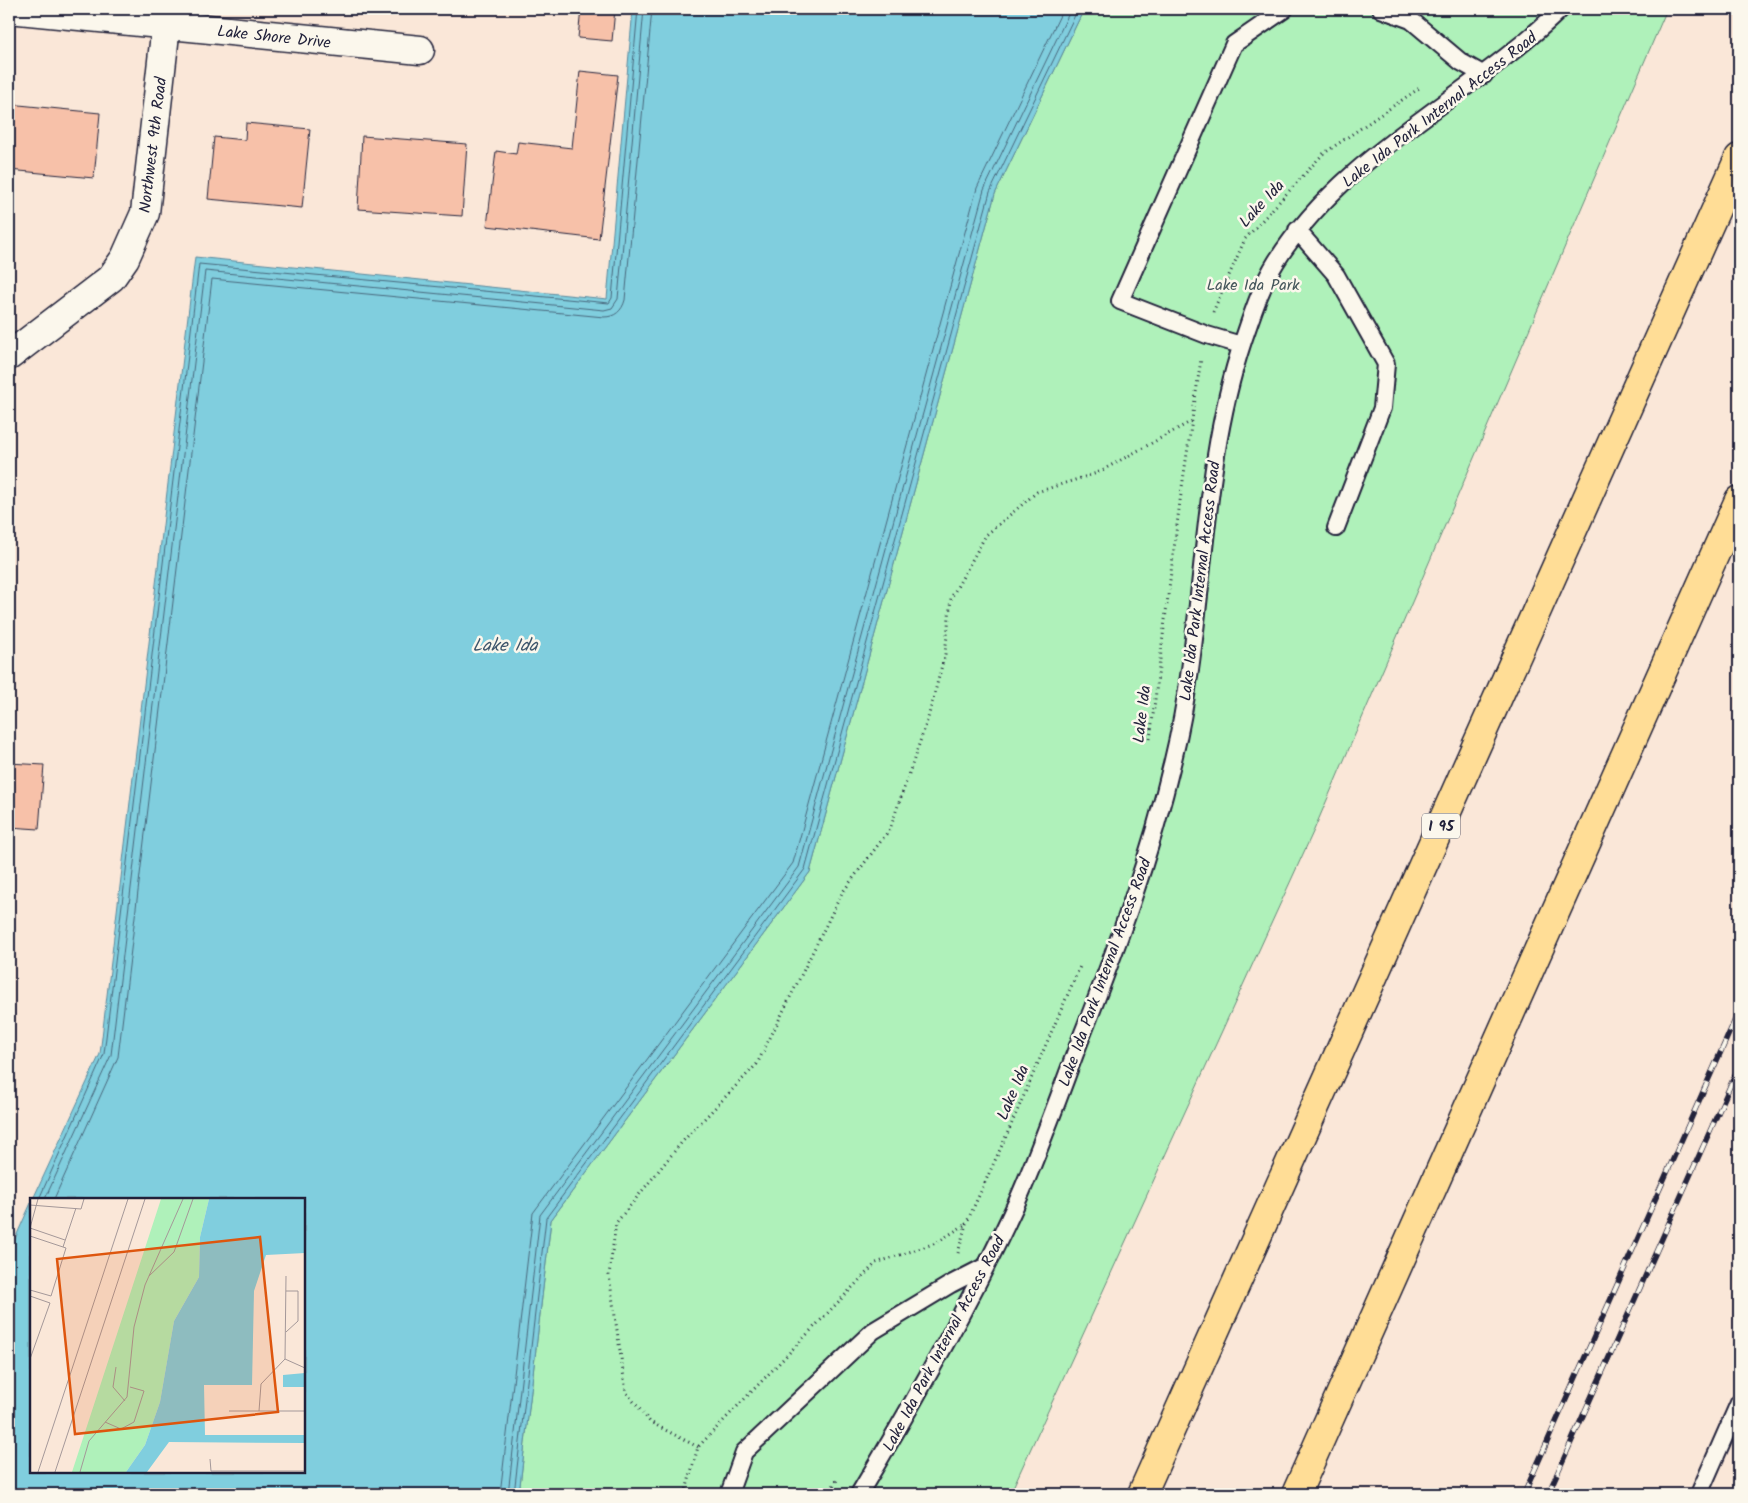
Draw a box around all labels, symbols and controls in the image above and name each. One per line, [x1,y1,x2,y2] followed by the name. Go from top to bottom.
[216,19,332,56] street label: Lake Shore Drive
[1337,25,1544,194] street label: Lake Ida Park Internal Access Road
[133,75,174,215] street label: Northwest 9th Road
[1233,174,1291,234] street label: Lake Ida
[1206,273,1300,298] park label: Lake Ida Park
[1173,459,1228,703] street label: Lake Ida Park Internal Access Road
[472,632,539,661] water label: Lake Ida
[1127,684,1158,744] street label: Lake Ida
[1422,814,1460,838] road number: I 95
[1052,854,1159,1090] street label: Lake Ida Park Internal Access Road
[991,1061,1036,1124] street label: Lake Ida
[30,1198,305,1473] inset map
[877,1230,1013,1456] street label: Lake Ida Park Internal Access Road

